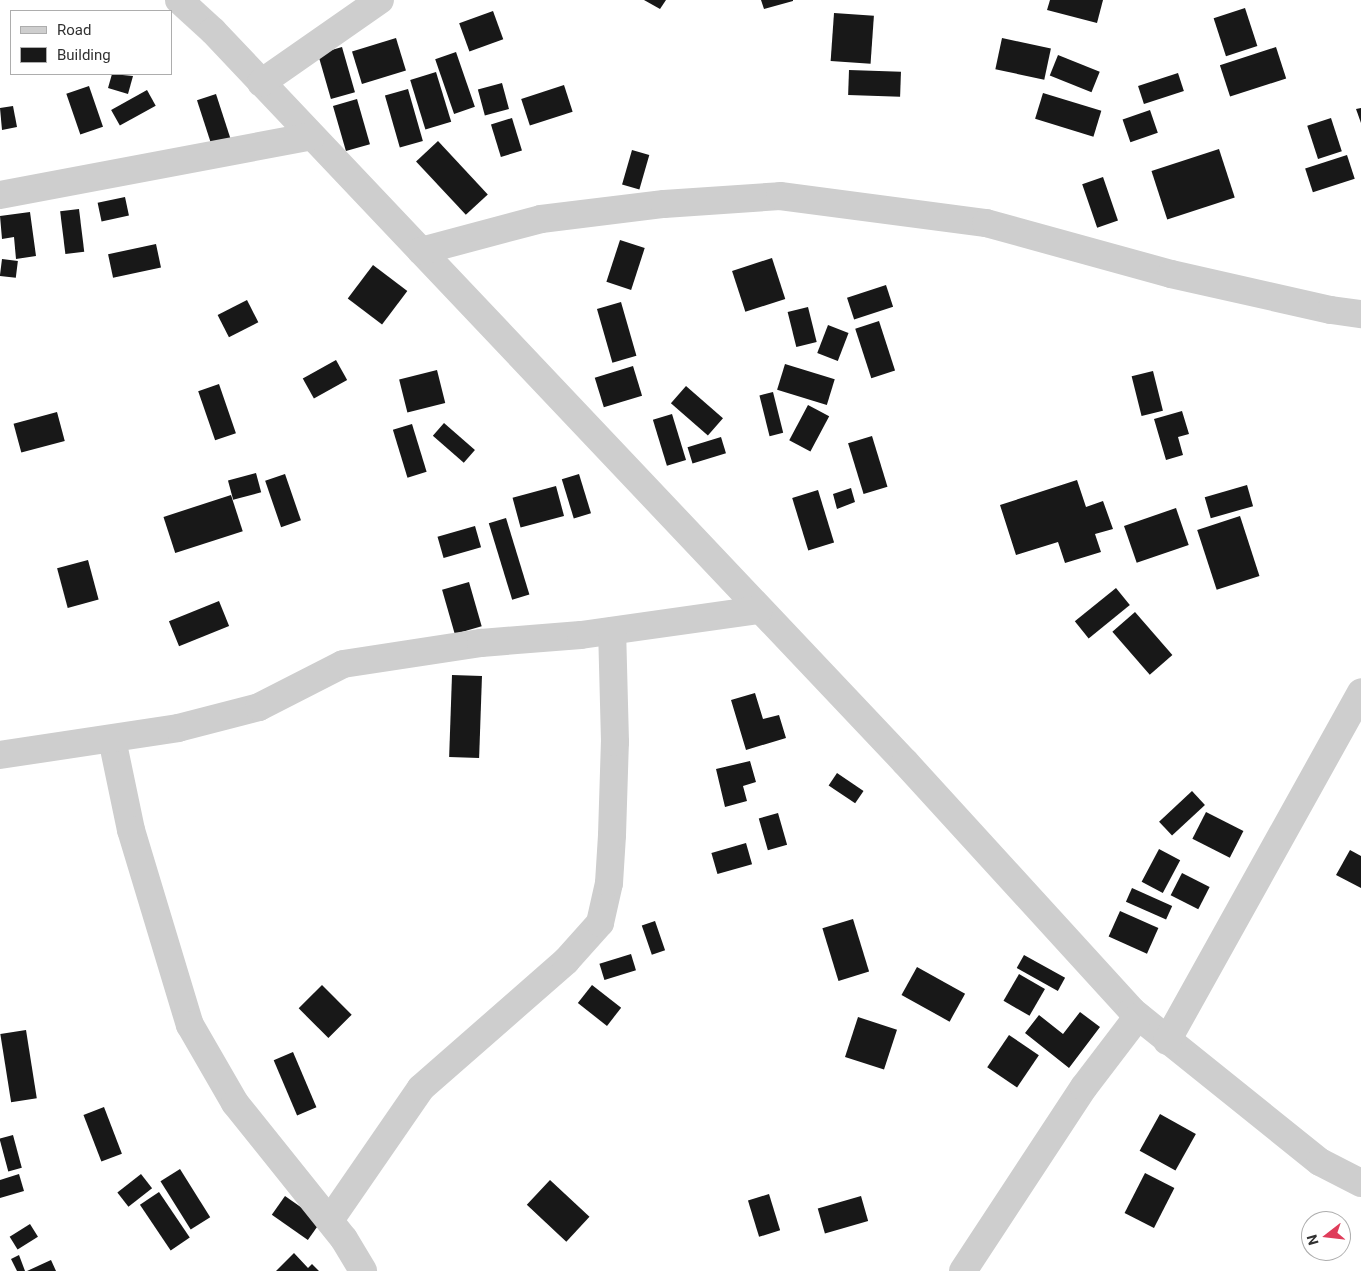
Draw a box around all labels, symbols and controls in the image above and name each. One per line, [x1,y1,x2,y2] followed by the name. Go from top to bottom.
[10,10,172,75] legend
[57,21,91,39] text: Road
[57,46,111,64] text: Building
[1301,1211,1351,1261] north arrow
[1303,1233,1322,1247] text: N

